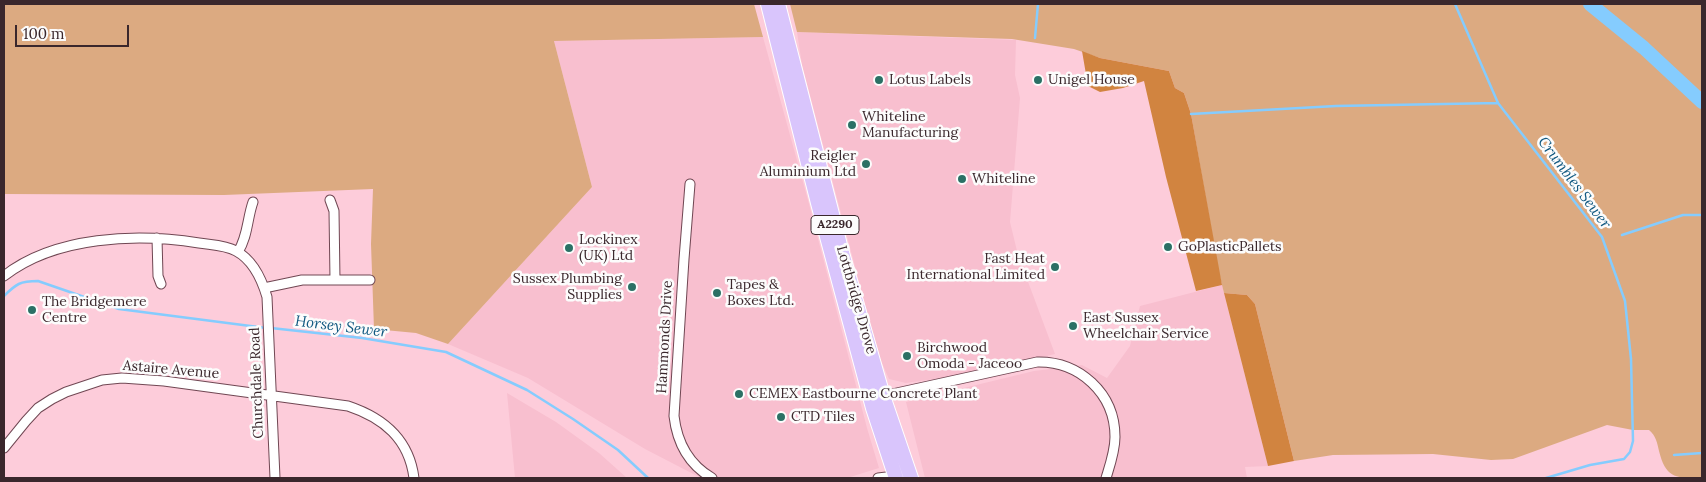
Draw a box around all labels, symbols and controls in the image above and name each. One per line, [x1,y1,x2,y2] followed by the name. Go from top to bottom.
[18,15,131,47] scale bar
[23,24,64,43] text: 100 m
[889,72,971,88] place label: Lotus Labels
[1048,72,1135,88] place label: Unigel House
[873,74,885,86] marker: Lotus Labels
[1032,74,1044,86] marker: Unigel House
[862,109,958,142] place label: Whiteline Manufacturing
[846,119,858,131] marker: Whiteline Manufacturing
[1534,134,1614,232] water label: Crumbles Sewer
[760,148,856,180] place label: Reigler Aluminium Ltd
[860,158,872,170] marker: Reigler Aluminium Ltd
[972,171,1036,187] place label: Whiteline
[956,173,968,185] marker: Whiteline
[811,216,859,234] road number: A2290
[579,232,638,264] place label: Lockinex (UK) Ltd
[1178,239,1282,255] place label: GoPlasticPallets
[1162,241,1174,253] marker: GoPlasticPallets
[563,242,575,254] marker: Lockinex (UK) Ltd
[833,244,879,356] street label: Lottbridge Drove
[907,251,1045,284] place label: Fast Heat International Limited
[1049,261,1061,273] marker: Fast Heat International Limited
[513,271,622,304] place label: Sussex Plumbing Supplies
[727,277,794,310] place label: Tapes & Boxes Ltd.
[654,280,676,394] street label: Hammonds Drive
[626,281,638,293] marker: Sussex Plumbing Supplies
[711,287,723,299] marker: Tapes & Boxes Ltd.
[42,294,146,326] place label: The Bridgemere Centre
[26,304,38,316] marker: The Bridgemere Centre
[1083,310,1209,342] place label: East Sussex Wheelchair Service
[294,312,388,342] water label: Horsey Sewer
[1067,320,1079,332] marker: East Sussex Wheelchair Service
[247,327,267,439] street label: Churchdale Road
[917,340,1022,372] place label: Birchwood Omoda - Jaceoo
[901,350,913,362] marker: Birchwood Omoda - Jaceoo
[122,357,220,383] street label: Astaire Avenue
[749,386,977,402] place label: CEMEX Eastbourne Concrete Plant
[733,388,745,400] marker: CEMEX Eastbourne Concrete Plant
[791,409,855,425] place label: CTD Tiles
[775,411,787,423] marker: CTD Tiles

